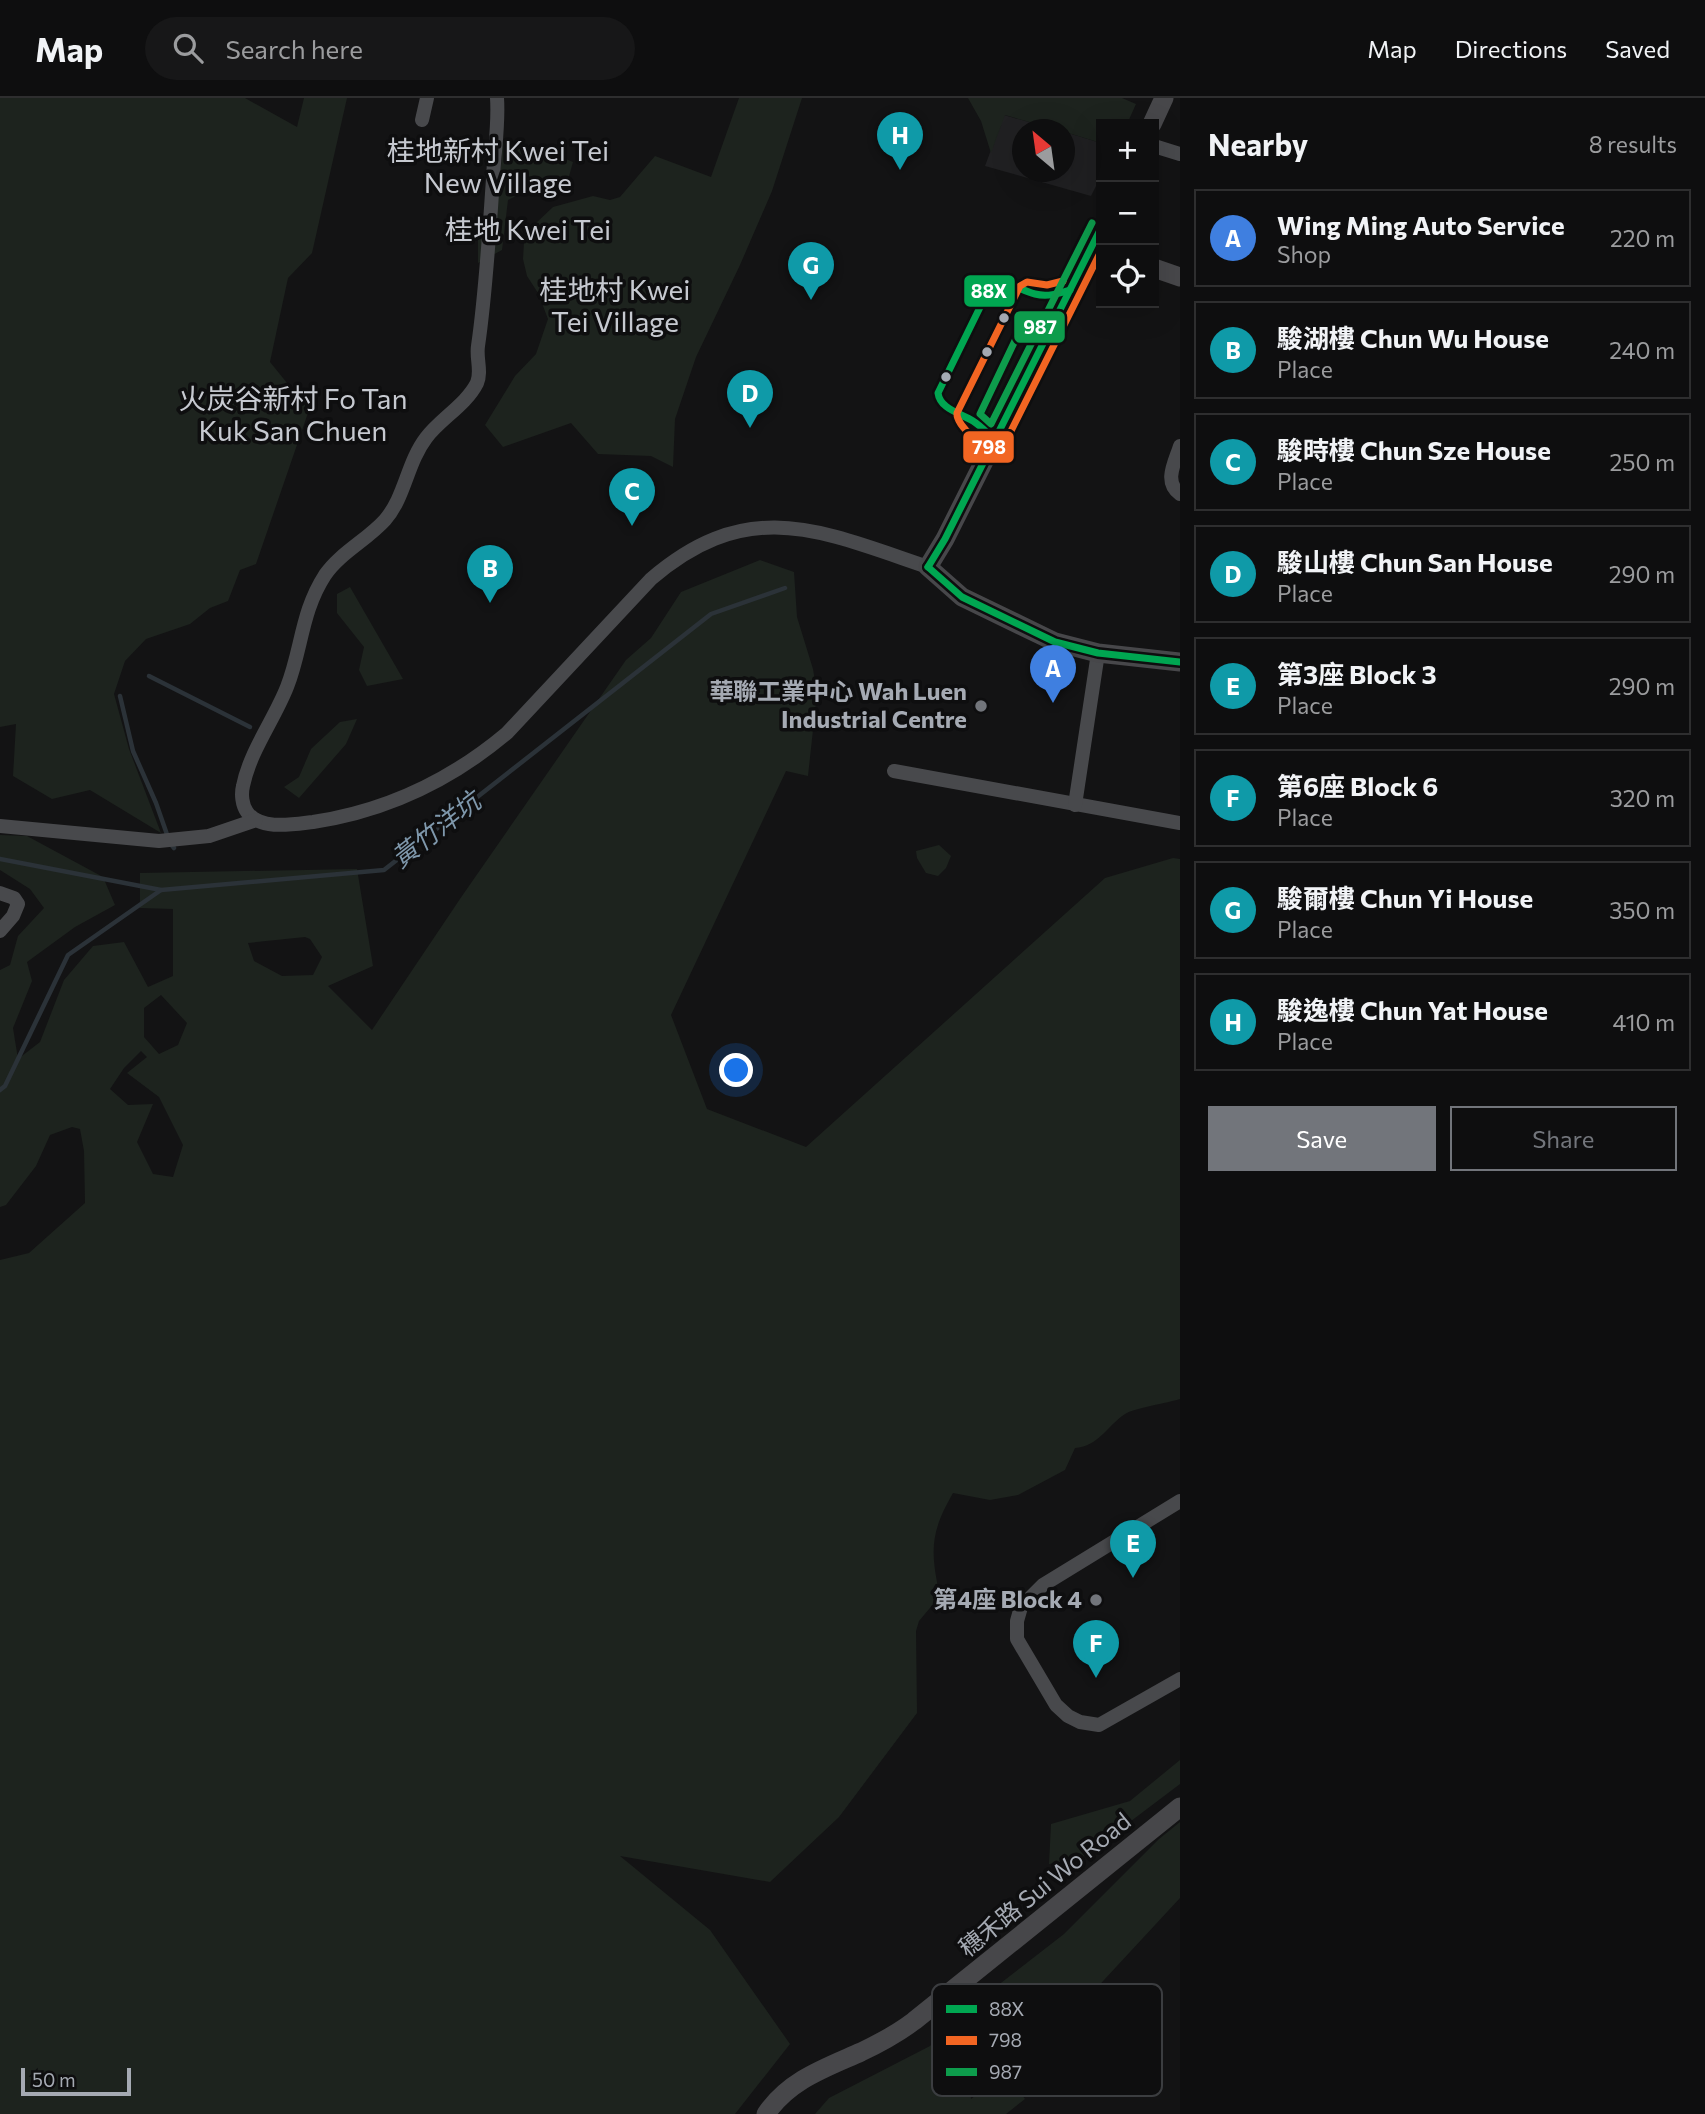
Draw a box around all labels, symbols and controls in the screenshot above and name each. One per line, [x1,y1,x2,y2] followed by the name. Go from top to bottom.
[145,17,635,80] search box
[35,28,103,69] text: Map
[169,29,207,67] icon: search
[225,33,363,64] text: Search here
[1367,34,1417,63] text: Map
[1455,34,1567,63] text: Directions
[1605,34,1670,63] text: Saved
[877,112,923,170] pin: H
[1012,119,1075,182] north arrow
[1096,119,1159,308] map controls
[1096,119,1159,182] button: +
[1208,125,1308,162] text: Nearby
[1589,130,1677,158] text: 8 results
[387,133,609,199] district label: 桂地新村 Kwei Tei New Village
[1096,182,1159,245] button: −
[1277,209,1565,240] text: Wing Ming Auto Service
[445,212,611,246] district label: 桂地 Kwei Tei
[1225,224,1241,252] text: A
[1610,224,1675,252] text: 220 m
[1277,240,1331,268] text: Shop
[788,242,834,300] pin: G
[1096,245,1159,308] button: locate
[539,272,691,338] district label: 桂地村 Kwei Tei Village
[963,274,1016,308] line badge: 88X
[971,279,1007,302] text: 88X
[1013,310,1066,344] line badge: 987
[997,311,1011,325] unlabelled marker
[1023,315,1057,338] text: 987
[1277,322,1549,353] text: 駿湖樓 Chun Wu House
[1225,336,1241,364] text: B
[1609,336,1675,364] text: 240 m
[980,345,994,359] unlabelled marker
[1277,355,1333,383] text: Place
[727,370,773,428] pin: D
[939,370,953,384] unlabelled marker
[178,381,408,447] district label: 火炭谷新村 Fo Tan Kuk San Chuen
[962,430,1015,464] line badge: 798
[1277,434,1551,465] text: 駿時樓 Chun Sze House
[972,435,1006,458] text: 798
[1225,448,1241,476] text: C
[1610,448,1675,476] text: 250 m
[1277,467,1333,495] text: Place
[609,468,655,526] pin: C
[467,545,513,603] pin: B
[1277,546,1553,577] text: 駿山樓 Chun San House
[1225,560,1241,588] text: D
[1609,560,1675,588] text: 290 m
[1277,579,1333,607] text: Place
[1030,645,1076,703] pin: A
[1277,658,1437,689] text: 第3座 Block 3
[1226,672,1240,700] text: E
[1609,672,1675,700] text: 290 m
[709,676,967,733] place label: 華聯工業中心 Wah Luen Industrial Centre
[1277,691,1333,719] text: Place
[973,698,989,714] marker: 華聯工業中心 Wah Luen Industrial Centre
[1277,770,1438,801] text: 第6座 Block 6
[385,782,489,873] water label: 黃竹洋坑
[1226,784,1240,812] text: F
[1610,784,1675,812] text: 320 m
[1277,803,1333,831] text: Place
[1277,882,1533,913] text: 駿爾樓 Chun Yi House
[1225,896,1241,924] text: G
[1609,896,1675,924] text: 350 m
[1277,915,1333,943] text: Place
[1277,994,1548,1025] text: 駿逸樓 Chun Yat House
[1224,1008,1242,1036] text: H
[1613,1008,1675,1036] text: 410 m
[1277,1027,1333,1055] text: Place
[719,1053,753,1087] your location
[1208,1106,1436,1171] button: Save
[1450,1106,1677,1171] button: Share
[1110,1520,1156,1578] pin: E
[933,1584,1082,1613] place label: 第4座 Block 4
[1088,1592,1104,1608] marker: 第4座 Block 4
[1073,1620,1119,1678] pin: F
[952,1806,1136,1962] street label: 穗禾路 Sui Wo Road
[932,1984,1162,2096] legend
[989,1997,1024,2020] text: 88X
[989,2028,1022,2051] text: 798
[989,2060,1022,2083] text: 987
[21,2065,131,2097] scale bar
[32,2068,76,2091] text: 50 m

